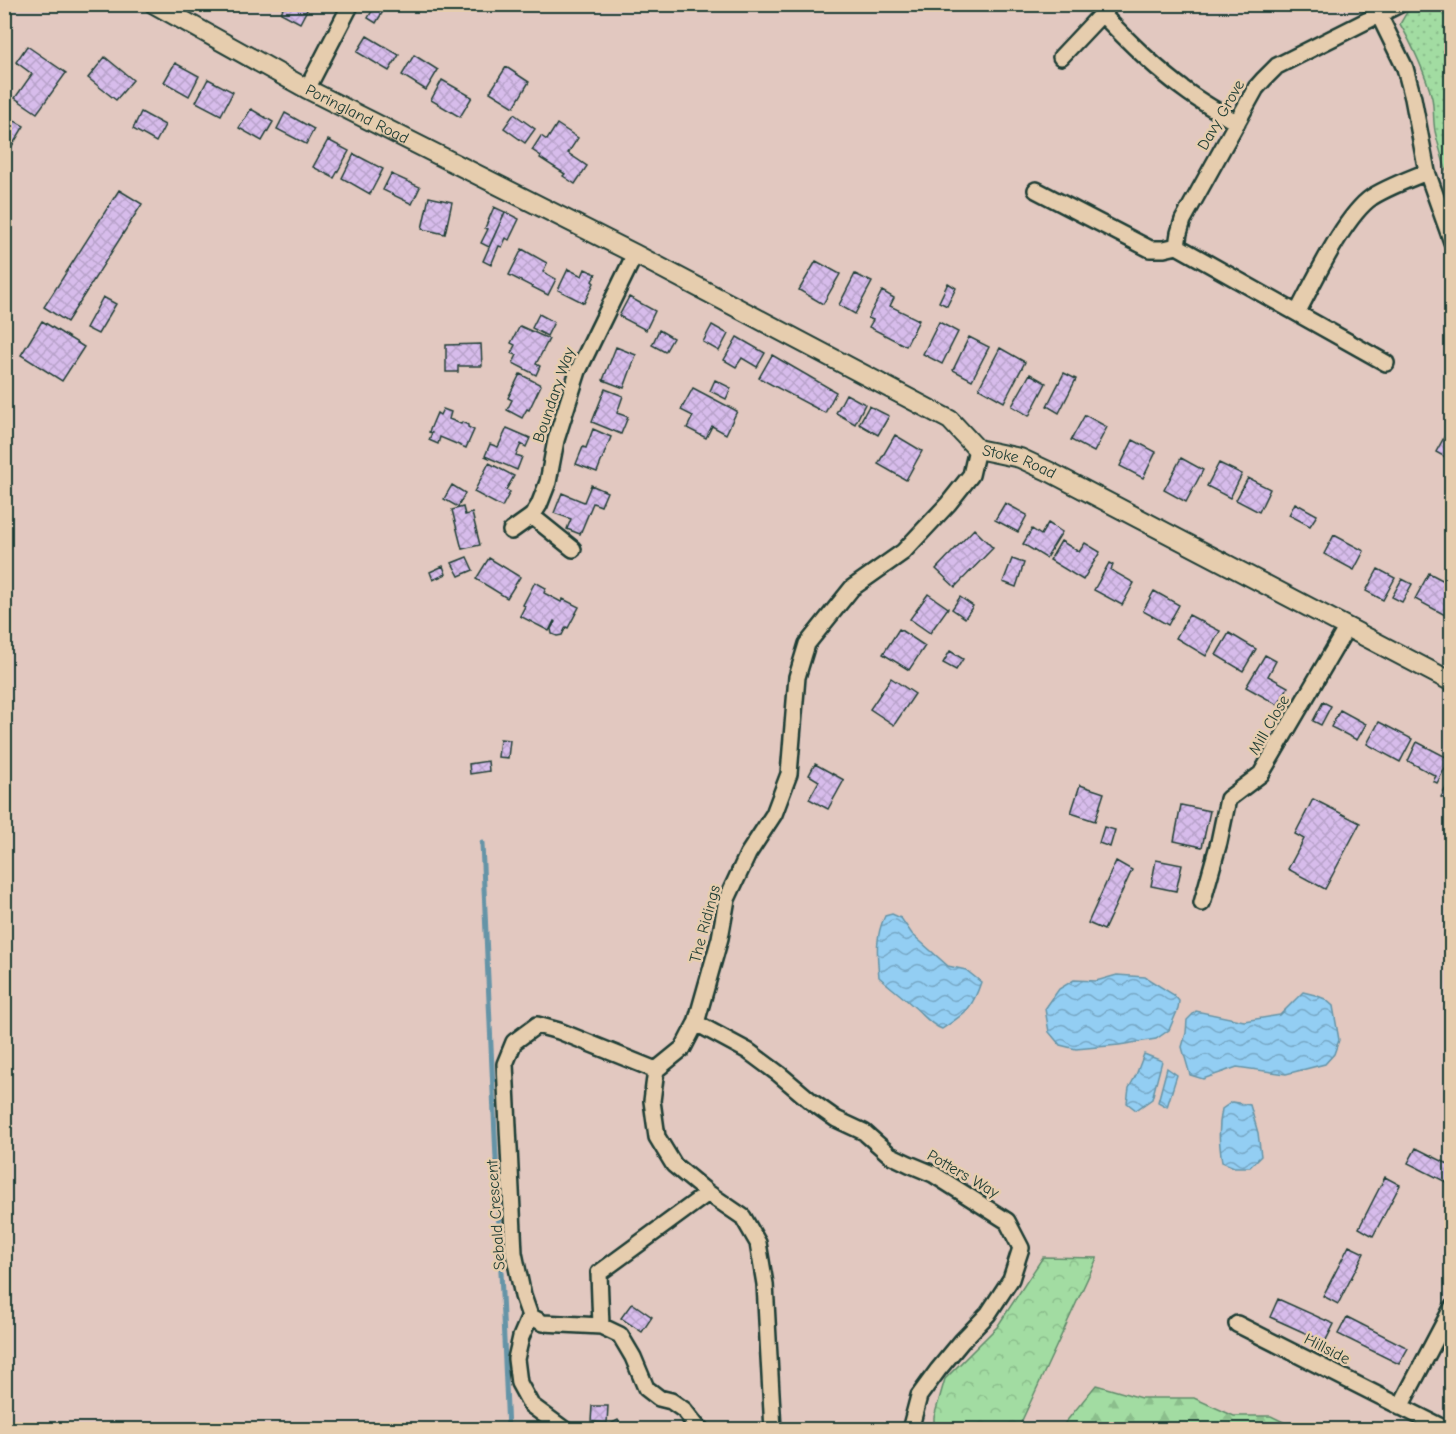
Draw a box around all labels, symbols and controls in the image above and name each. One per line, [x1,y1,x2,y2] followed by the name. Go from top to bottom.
[1194,77,1248,153] street label: Davy Grove
[302,81,412,148] street label: Poringland Road
[529,344,579,445] street label: Boundary Way
[981,441,1059,483] street label: Stoke Road
[1245,692,1293,758] street label: Mill Close
[686,883,724,965] street label: The Ridings
[924,1146,1003,1202] street label: Potters Way
[483,1159,509,1271] street label: Sebald Crescent
[1301,1330,1353,1368] street label: Hillside

